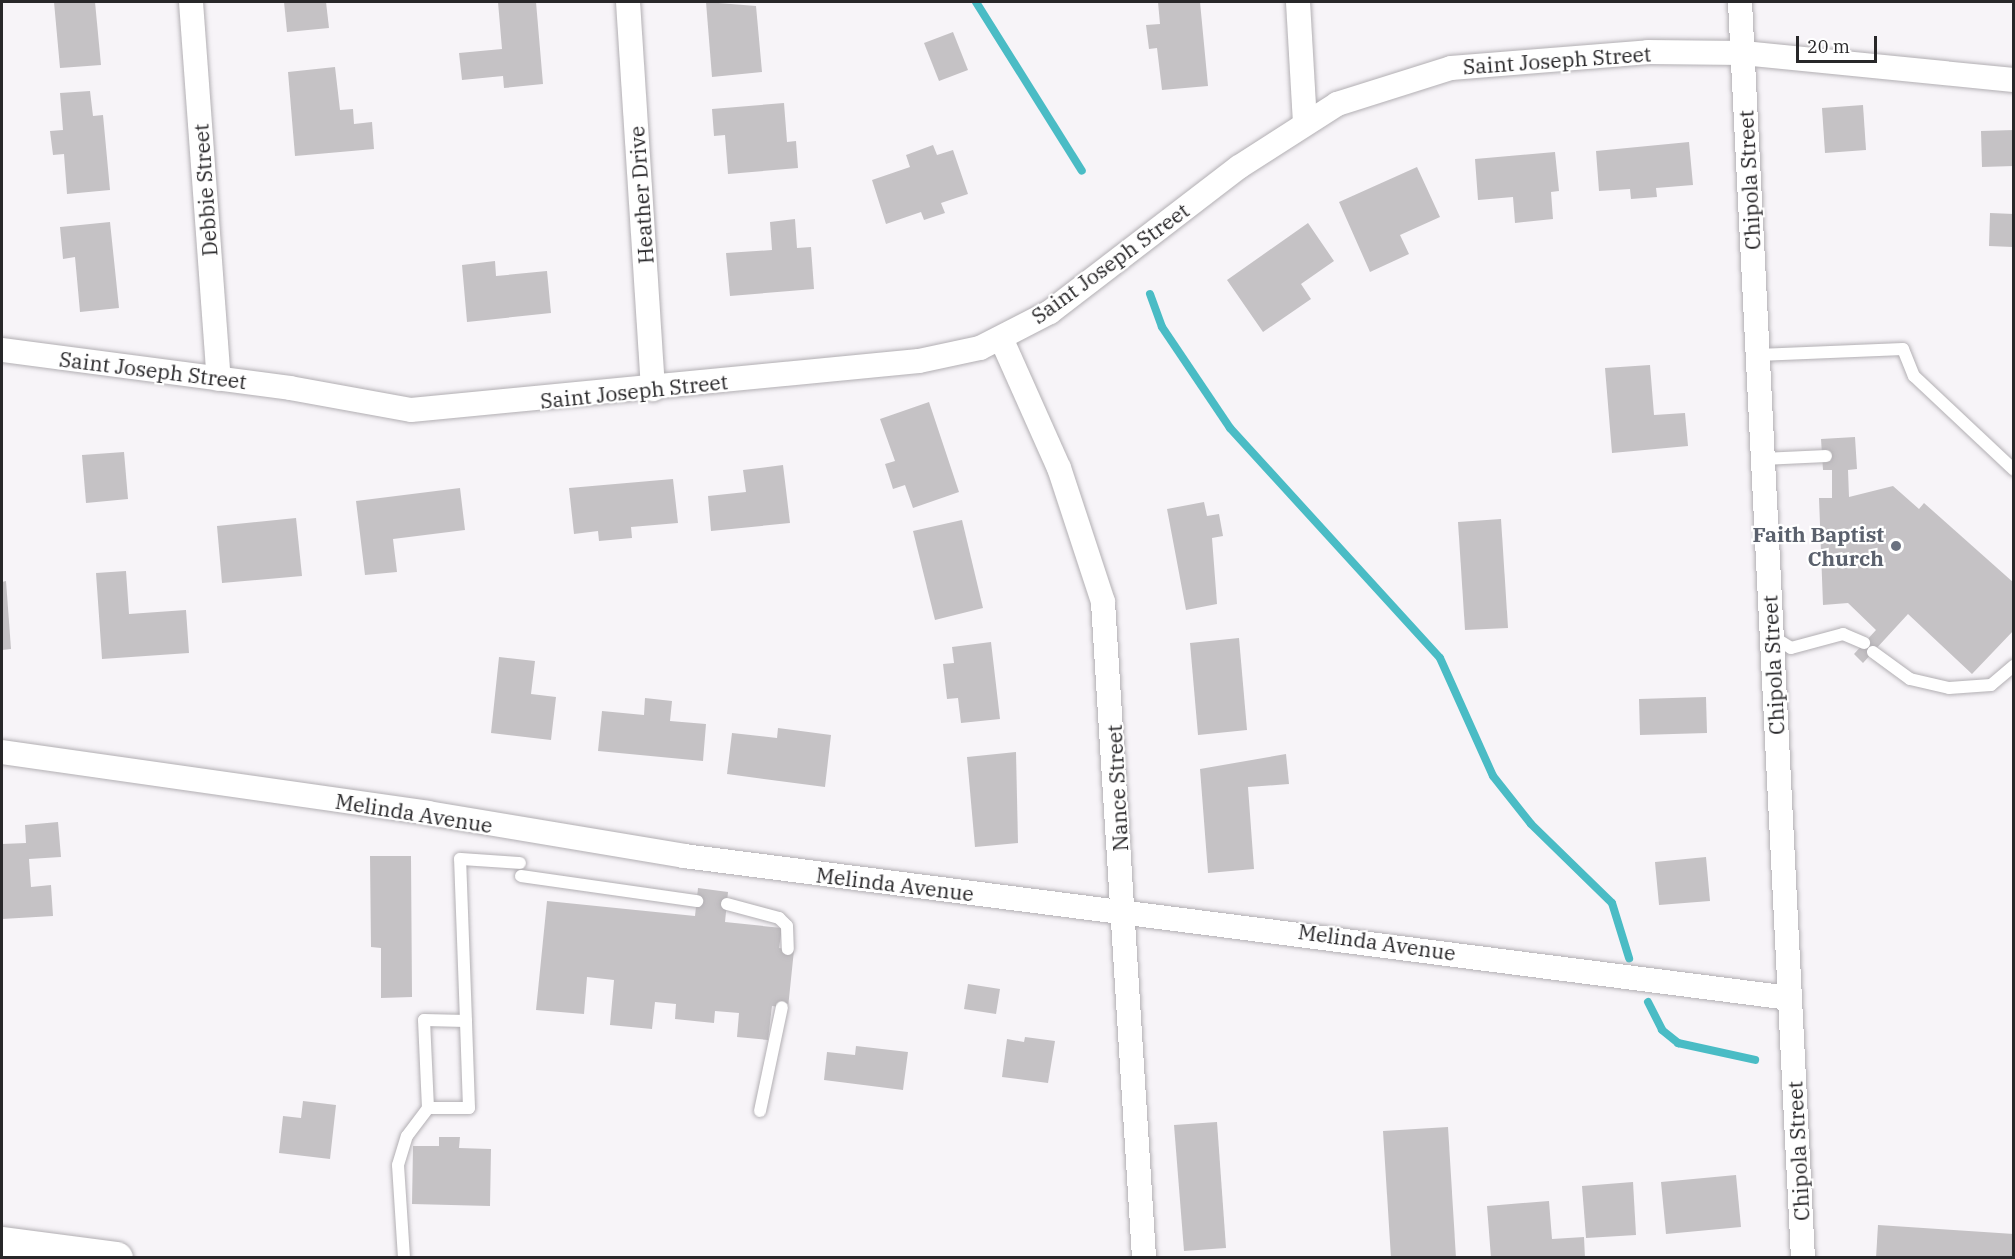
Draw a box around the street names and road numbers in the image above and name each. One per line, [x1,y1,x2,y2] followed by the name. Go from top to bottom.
[1462,41,1652,79] street label: Saint Joseph Street
[1733,109,1765,251] street label: Chipola Street
[188,123,222,257] street label: Debbie Street
[624,125,658,265] street label: Heather Drive
[1026,197,1194,329] street label: Saint Joseph Street
[58,346,248,394] street label: Saint Joseph Street
[539,369,729,413] street label: Saint Joseph Street
[1757,594,1789,736] street label: Chipola Street
[1101,724,1133,852] street label: Nance Street
[334,788,494,838] street label: Melinda Avenue
[815,862,975,906] street label: Melinda Avenue
[1297,918,1457,966] street label: Melinda Avenue
[1782,1080,1814,1222] street label: Chipola Street

